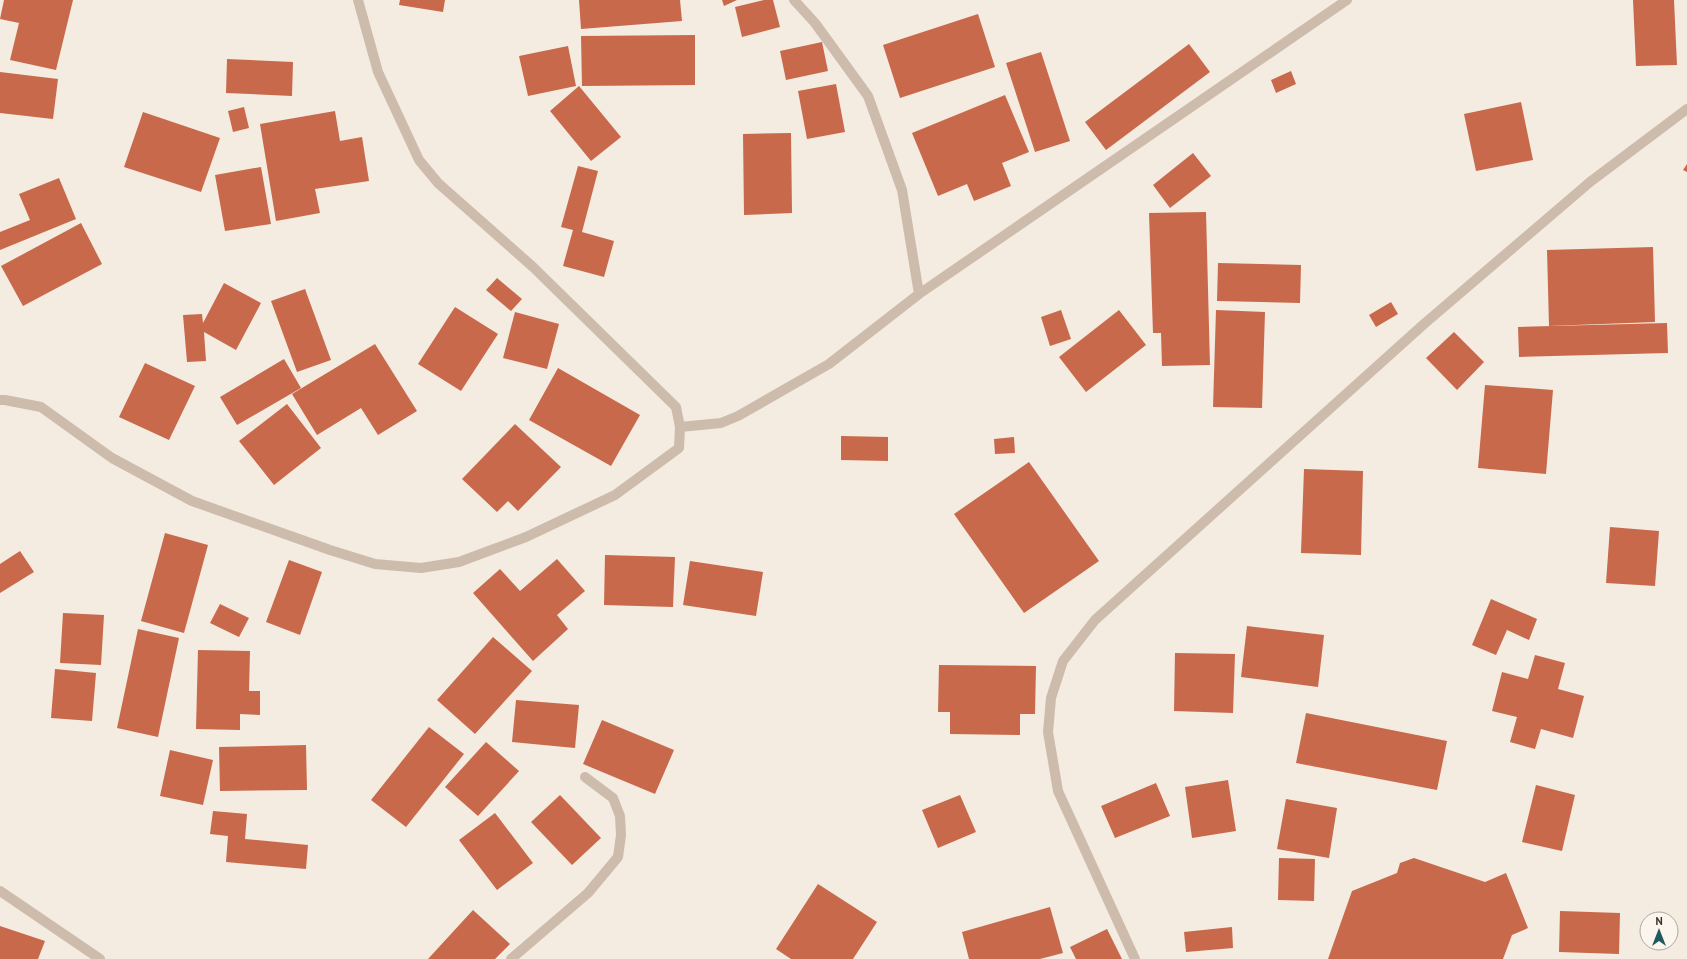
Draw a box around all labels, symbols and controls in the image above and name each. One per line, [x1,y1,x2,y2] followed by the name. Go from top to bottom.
[1639,911,1679,951] north arrow
[1655,914,1663,928] text: N

